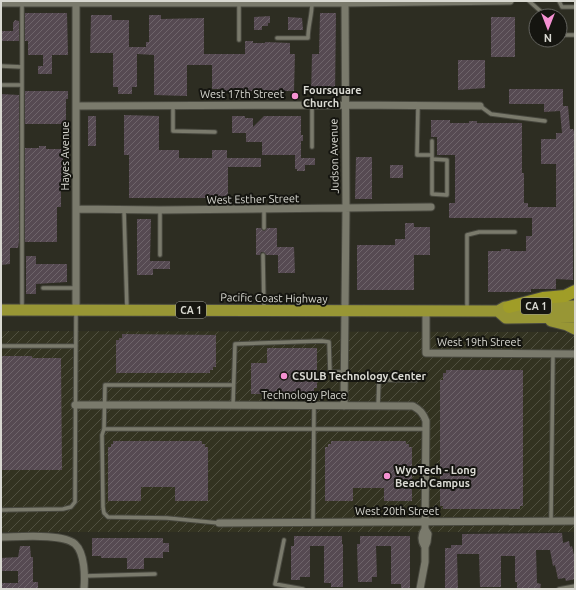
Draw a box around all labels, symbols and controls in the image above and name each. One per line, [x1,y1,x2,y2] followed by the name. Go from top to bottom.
[528,8,568,48] north arrow
[544,32,552,44] text: N
[303,84,362,109] place label: Foursquare Church
[200,88,285,100] street label: West 17th Street
[290,91,300,101] marker: Foursquare Church
[327,118,341,194] street label: Judson Avenue
[59,121,71,191] street label: Hayes Avenue
[207,192,300,206] street label: West Esther Street
[220,291,328,305] street label: Pacific Coast Highway
[521,298,551,314] road number: CA 1
[176,302,206,318] road number: CA 1
[437,336,522,348] street label: West 19th Street
[292,370,427,382] place label: CSULB Technology Center
[279,371,289,381] marker: CSULB Technology Center
[261,389,347,401] street label: Technology Place
[395,464,476,489] place label: WyoTech - Long Beach Campus
[382,471,392,481] marker: WyoTech - Long Beach Campus
[355,505,440,517] street label: West 20th Street

